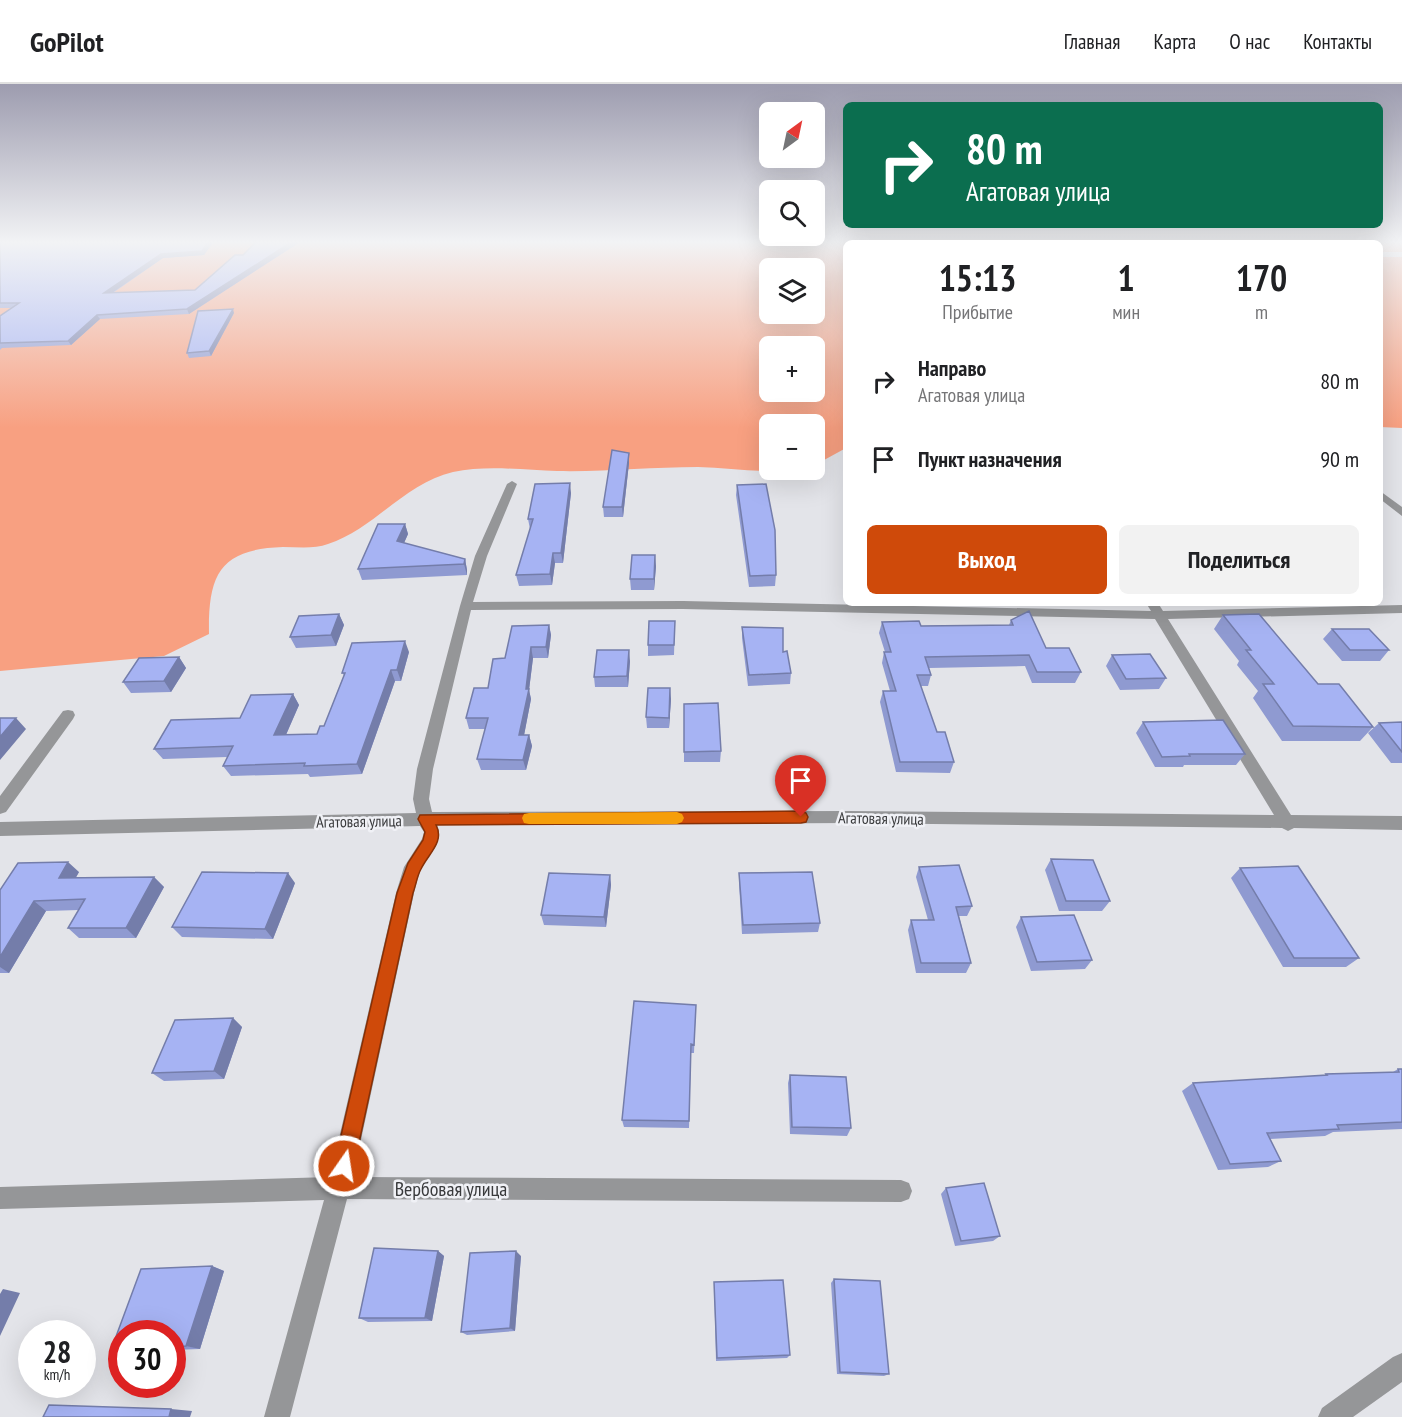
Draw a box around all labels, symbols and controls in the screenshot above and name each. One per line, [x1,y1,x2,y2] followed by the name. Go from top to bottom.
[30,23,104,60] text: GoPilot
[1064,28,1120,55] text: Главная
[1153,28,1196,55] text: Карта
[1229,28,1270,55] text: О нас
[1303,28,1372,55] text: Контакты
[759,102,825,168] north arrow
[759,102,825,480] map controls
[966,121,1043,176] text: 80 m
[867,126,945,204] icon: right
[966,174,1111,208] text: Агатовая улица
[759,180,825,246] button: search
[939,254,1017,301] text: 15:13
[1118,254,1135,301] text: 1
[1236,254,1287,301] text: 170
[759,258,825,324] button: layers
[942,299,1013,325] text: Прибытие
[1112,299,1140,325] text: мин
[1255,299,1268,325] text: m
[759,336,825,402] button: +
[918,354,986,382] text: Направо
[867,365,900,398] icon: right
[1320,367,1359,395] text: 80 m
[918,382,1025,408] text: Агатовая улица
[759,414,825,480] button: −
[867,443,900,476] icon: arrive
[918,445,1062,473] text: Пункт назначения
[1320,445,1359,473] text: 90 m
[867,525,1107,594] button: Выход
[1119,525,1359,594] button: Поделиться
[775,755,826,817] pin
[784,764,817,797] icon: arrive
[838,807,924,829] street label: Агатовая улица
[316,810,402,832] street label: Агатовая улица
[312,1134,376,1198] position arrow
[395,1176,507,1202] street label: Вербовая улица
[108,1320,186,1398] speed limit sign: 30
[43,1332,71,1371] text: 28
[44,1365,70,1384] text: km/h

